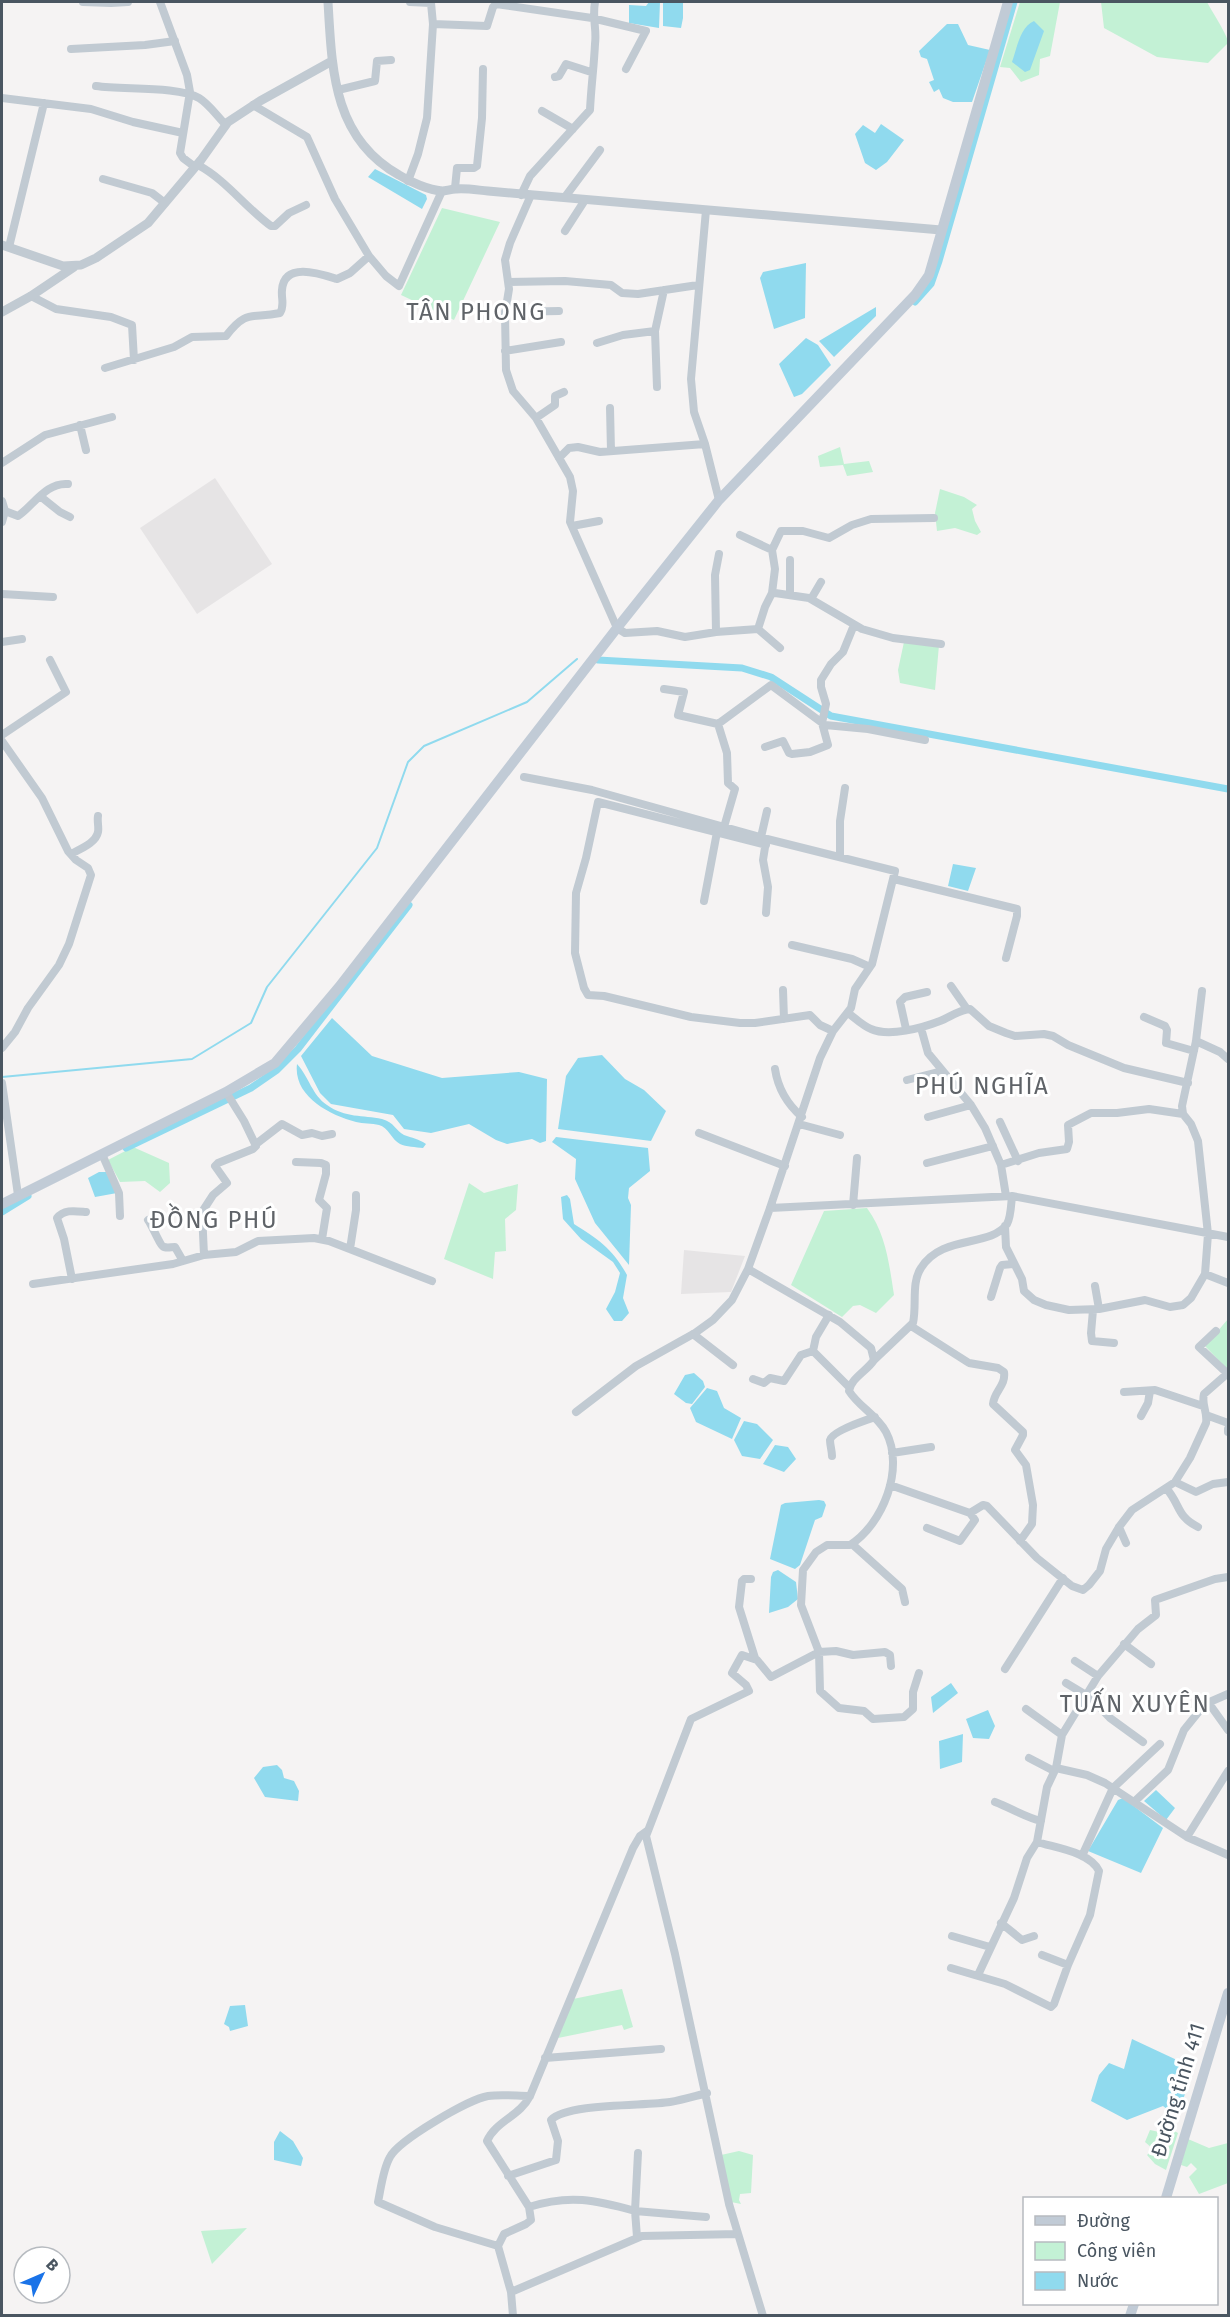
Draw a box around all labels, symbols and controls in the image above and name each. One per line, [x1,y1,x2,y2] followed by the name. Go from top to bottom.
[406,298,546,326] district label: TÂN PHONG
[915,1071,1049,1100] district label: PHÚ NGHĨA
[150,1202,278,1234] district label: ĐỒNG PHÚ
[1060,1687,1210,1718] district label: TUẤN XUYÊN
[1145,2020,1211,2160] street label: Đường tỉnh 411
[1023,2197,1218,2305] legend
[1077,2210,1131,2232] text: Đường
[1077,2240,1156,2262] text: Công viên
[12,2245,72,2305] north arrow
[42,2255,63,2275] text: B
[1077,2270,1119,2292] text: Nước

